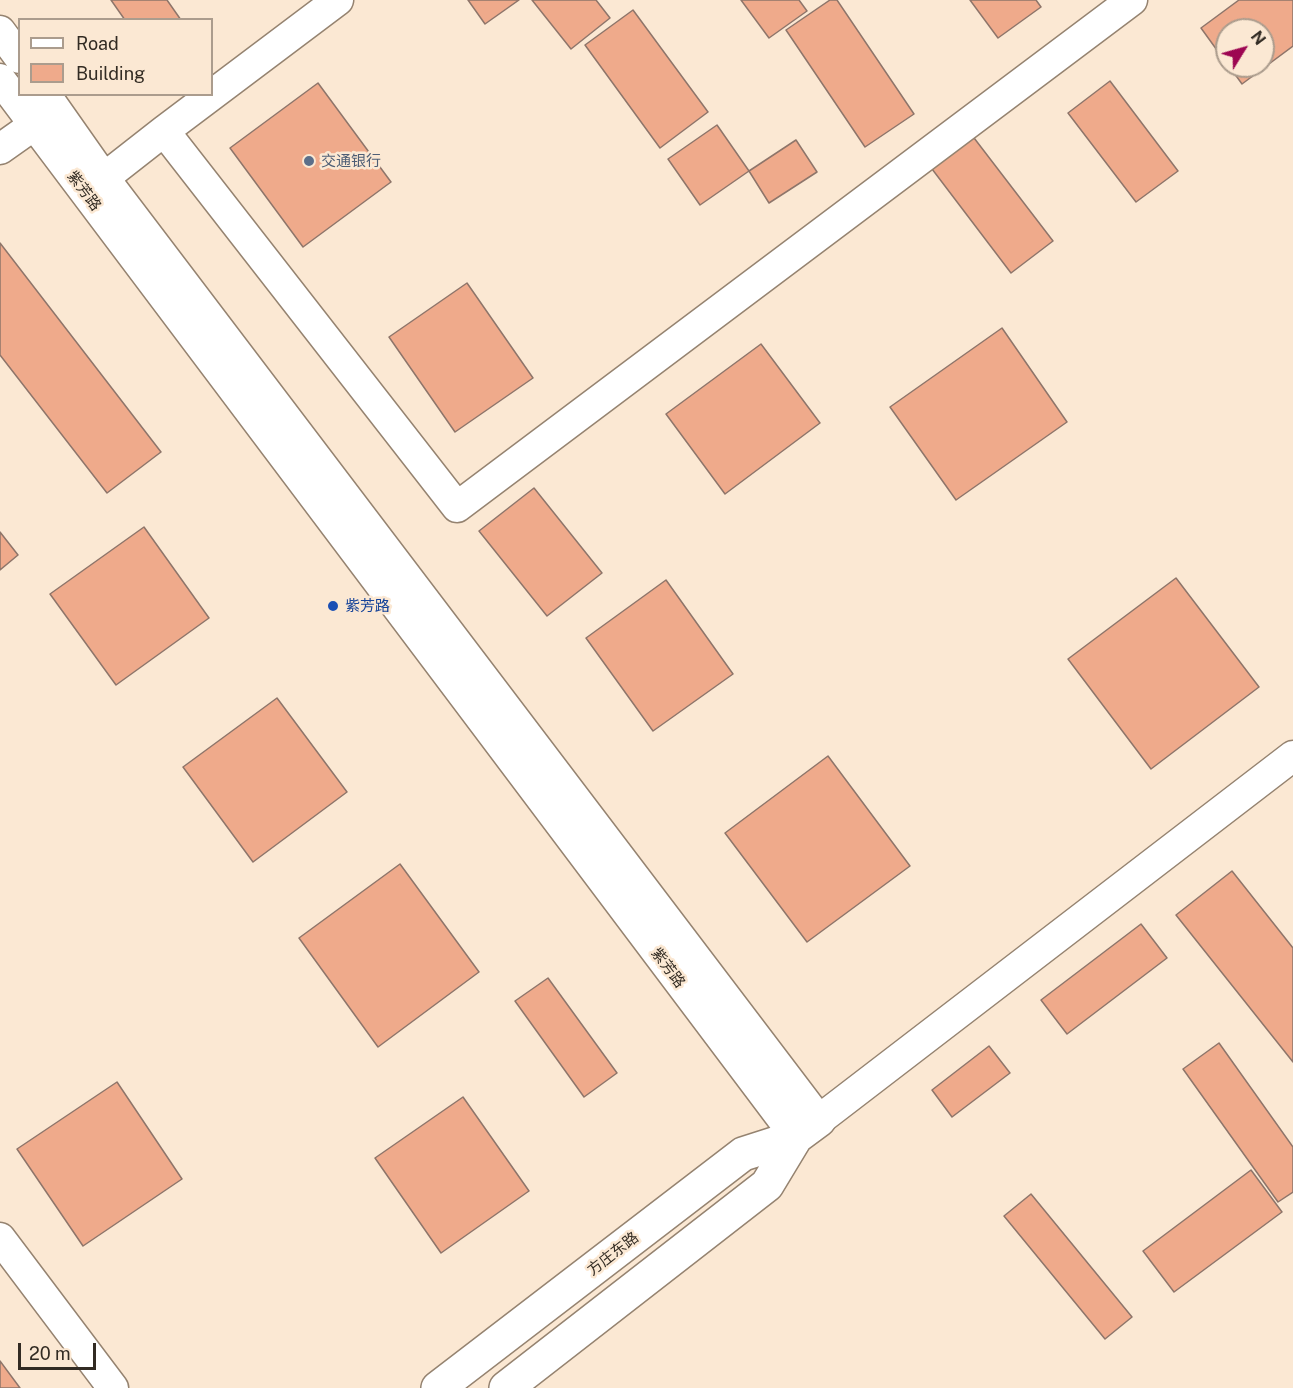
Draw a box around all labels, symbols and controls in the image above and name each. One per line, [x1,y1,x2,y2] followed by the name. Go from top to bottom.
[18,18,213,96] legend
[1215,18,1275,78] north arrow
[1247,27,1270,49] text: N
[76,33,119,54] text: Road
[76,63,145,84] text: Building
[321,152,381,170] place label: 交通银行
[302,154,316,168] marker: 交通银行
[63,168,105,214] street label: 紫芳路
[345,597,390,615] place label: 紫芳路
[326,599,340,613] marker: 紫芳路
[647,945,689,991] street label: 紫芳路
[584,1228,642,1280] street label: 方庄东路
[21,1331,99,1369] scale bar
[29,1343,71,1364] text: 20 m

